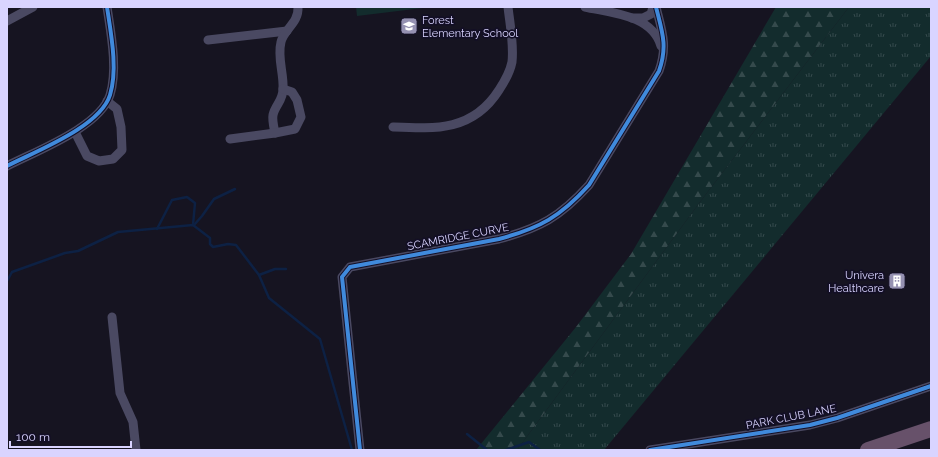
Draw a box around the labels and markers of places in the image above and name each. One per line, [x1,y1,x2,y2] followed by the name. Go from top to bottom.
[422,14,518,40] place label: Forest Elementary School
[399,16,419,36] school or university icon: Forest Elementary School
[828,269,885,295] place label: Univera Healthcare
[887,271,907,291] building icon: Univera Healthcare

